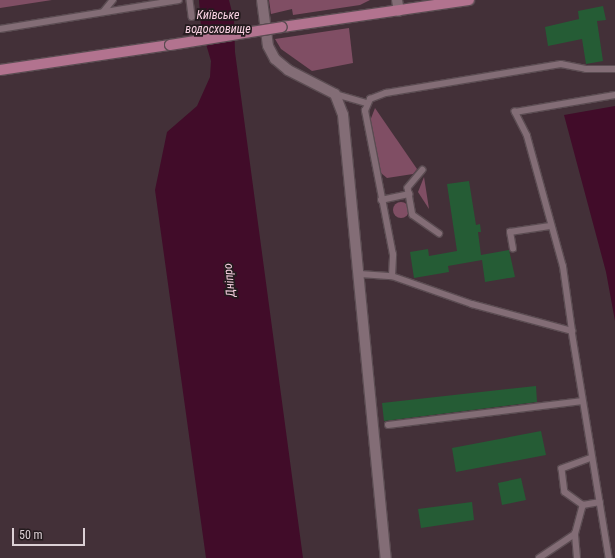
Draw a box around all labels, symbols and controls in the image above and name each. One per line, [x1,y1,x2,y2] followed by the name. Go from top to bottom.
[185,9,251,37] water label: Київське водосховище
[221,262,239,298] water label: Дніпро
[14,520,87,546] scale bar
[19,528,43,542] text: 50 m

